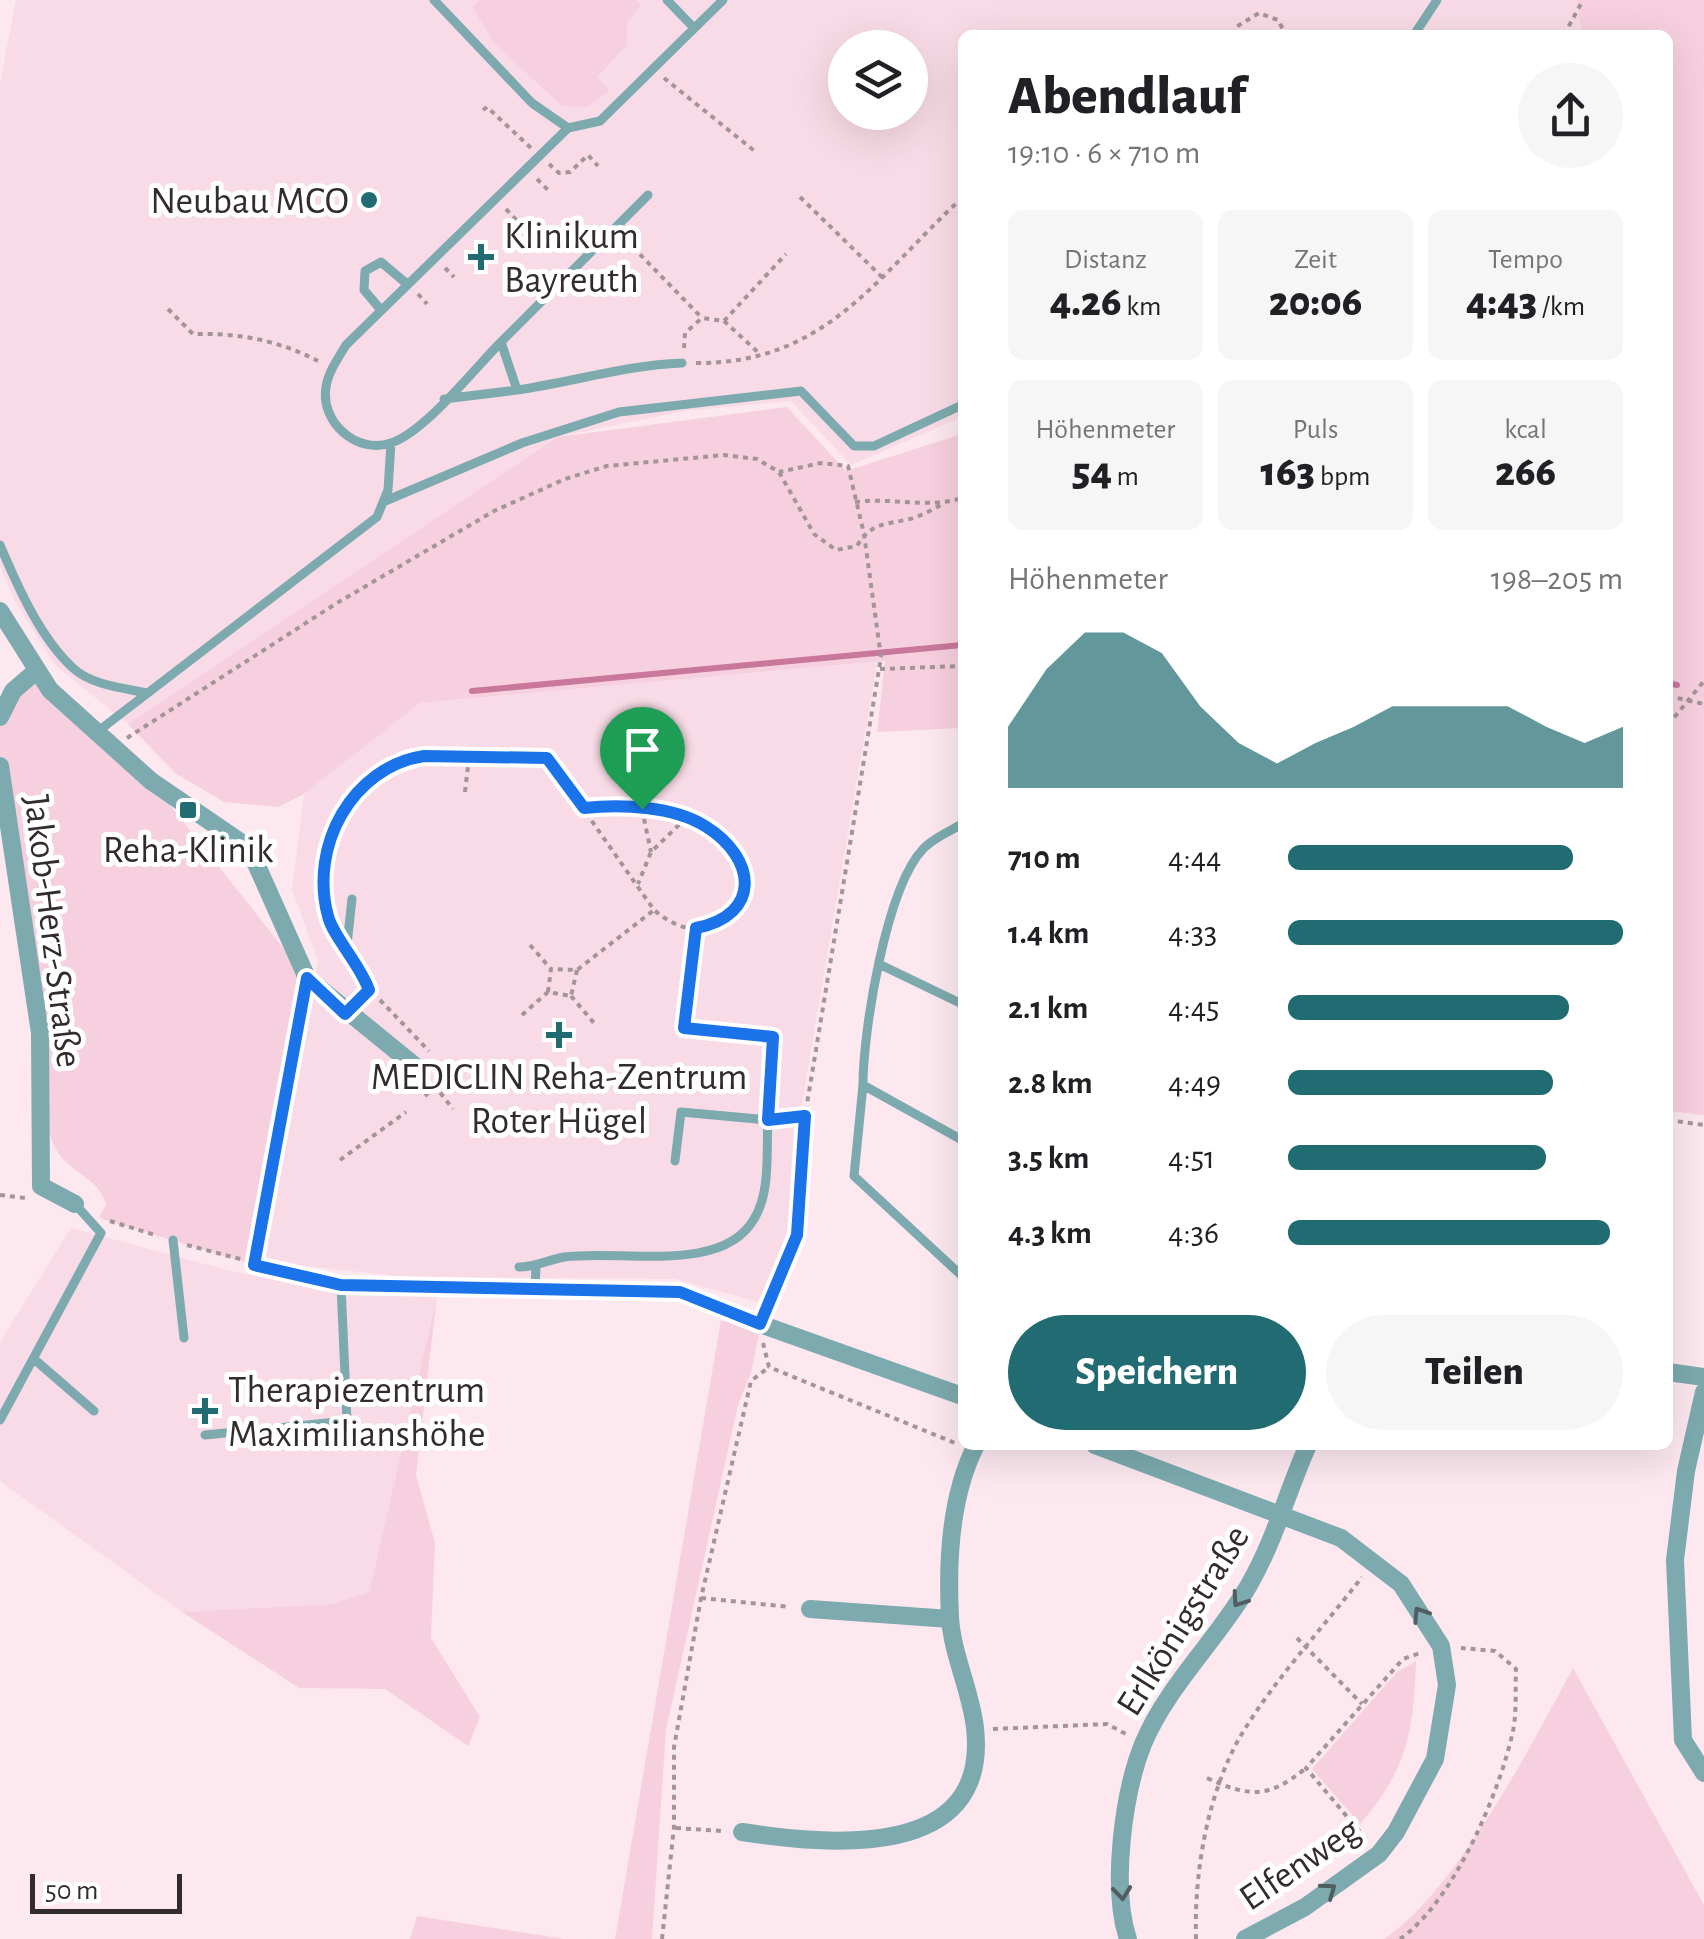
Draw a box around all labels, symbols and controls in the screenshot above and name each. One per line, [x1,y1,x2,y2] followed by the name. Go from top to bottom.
[828,30,928,130] map controls
[828,30,928,130] button: layers
[1518,63,1623,168] button: share
[1008,69,1245,124] text: Abendlauf
[1008,137,1200,169] text: 19:10 · 6 × 710 m
[150,183,349,221] place label: Neubau MCO
[358,189,380,211] marker: Neubau MCO
[504,218,639,300] place label: Klinikum Bayreuth
[468,244,494,270] marker: Klinikum Bayreuth
[1064,246,1147,274] text: Distanz
[1294,246,1337,274] text: Zeit
[1488,246,1563,274] text: Tempo
[1050,281,1122,323] text: 4.26
[1269,281,1362,323] text: 20:06
[1466,281,1537,323] text: 4:43
[1122,293,1161,321] text: km
[1537,293,1585,321] text: /km
[1036,416,1175,444] text: Höhenmeter
[1293,416,1338,444] text: Puls
[1504,416,1547,444] text: kcal
[1072,451,1112,493] text: 54
[1261,451,1315,493] text: 163
[1495,451,1556,493] text: 266
[1112,463,1139,491] text: m
[1315,463,1370,491] text: bpm
[1008,563,1168,595] text: Höhenmeter
[1491,563,1623,595] text: 198–205 m
[600,707,685,810] pin
[615,722,670,777] icon: arrive
[16,793,88,1070] street label: Jakob-Herz-Straße
[177,799,199,821] marker: Reha-Klinik
[103,832,274,870] place label: Reha-Klinik
[1008,842,1081,874] text: 710 m
[1168,842,1222,874] text: 4:44
[1008,917,1089,949] text: 1.4 km
[1168,917,1217,949] text: 4:33
[1008,992,1088,1024] text: 2.1 km
[1168,992,1220,1024] text: 4:45
[546,1022,572,1048] marker: MEDICLIN Reha-Zentrum Roter Hügel
[371,1059,747,1141] place label: MEDICLIN Reha-Zentrum Roter Hügel
[1008,1067,1093,1099] text: 2.8 km
[1168,1067,1221,1099] text: 4:49
[1008,1142,1089,1174] text: 3.5 km
[1168,1142,1215,1174] text: 4:51
[1008,1217,1092,1249] text: 4.3 km
[1168,1217,1219,1249] text: 4:36
[1008,1315,1306,1430] button: Speichern
[1326,1315,1623,1430] button: Teilen
[228,1372,486,1454] place label: Therapiezentrum Maximilianshöhe
[192,1398,218,1424] marker: Therapiezentrum Maximilianshöhe
[1110,1519,1257,1723] street label: Erlkönigstraße
[1233,1588,1251,1607] one-way arrow
[1414,1606,1433,1624] one-way arrow
[1233,1811,1367,1918] street label: Elfenweg
[30,1869,182,1914] scale bar
[45,1877,99,1905] text: 50 m
[1318,1884,1336,1902] one-way arrow
[1110,1886,1132,1902] one-way arrow

